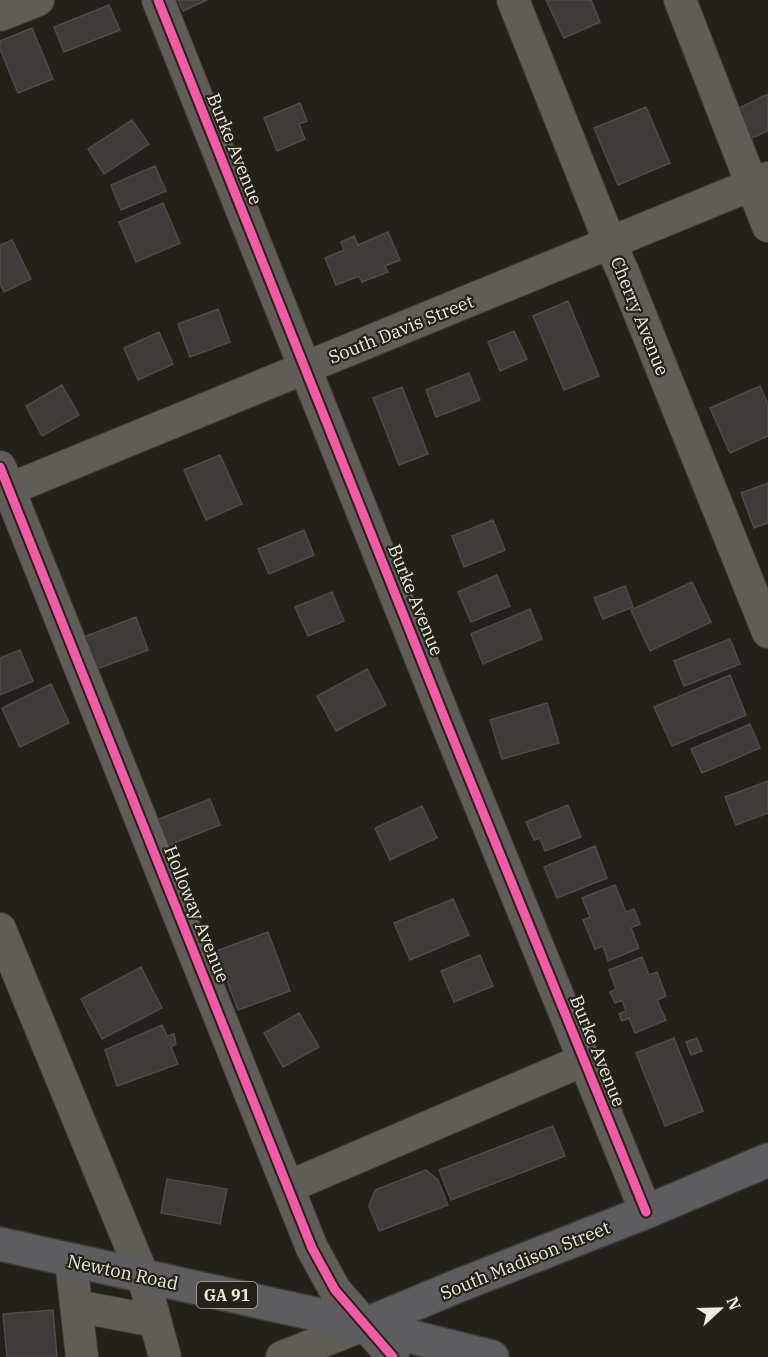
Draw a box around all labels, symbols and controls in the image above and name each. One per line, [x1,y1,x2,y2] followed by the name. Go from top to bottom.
[202,90,268,208] street label: Burke Avenue
[606,253,674,379] street label: Cherry Avenue
[325,289,477,369] street label: South Davis Street
[383,541,449,659] street label: Burke Avenue
[159,842,235,986] street label: Holloway Avenue
[565,992,631,1110] street label: Burke Avenue
[437,1215,613,1305] street label: South Madison Street
[66,1249,181,1295] street label: Newton Road
[690,1279,750,1339] north arrow
[197,1282,257,1308] road number: GA 91
[722,1294,746,1313] text: N

